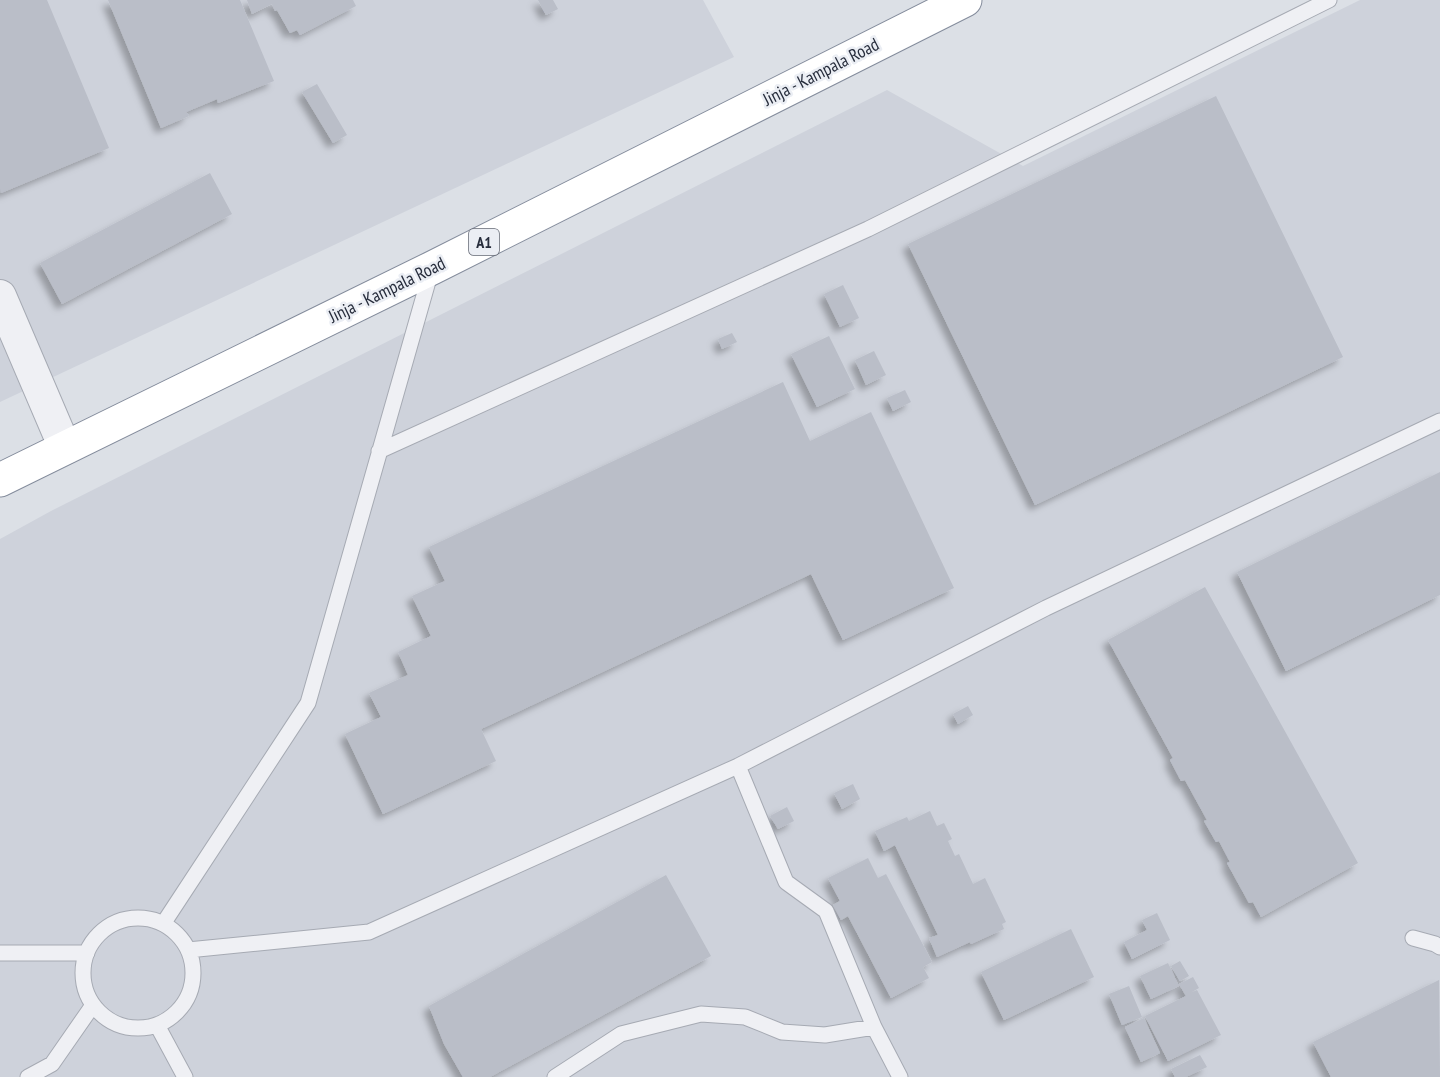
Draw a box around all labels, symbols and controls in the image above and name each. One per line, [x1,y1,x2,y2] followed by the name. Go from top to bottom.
[758,32,883,111] street label: Jinja - Kampala Road
[469,229,499,255] road number: A1
[324,251,449,328] street label: Jinja - Kampala Road

